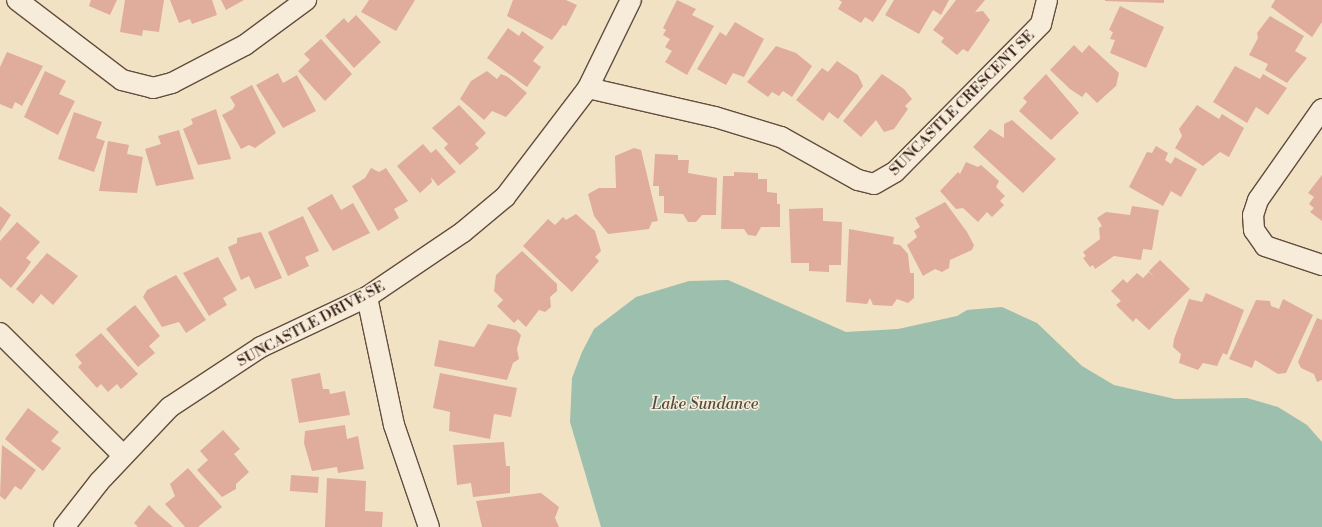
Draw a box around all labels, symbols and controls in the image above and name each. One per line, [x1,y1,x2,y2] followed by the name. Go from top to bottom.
[886,27,1038,179] street label: SUNCASTLE CRESCENT SE
[234,277,388,371] street label: SUNCASTLE DRIVE SE
[652,394,758,414] water label: Lake Sundance

